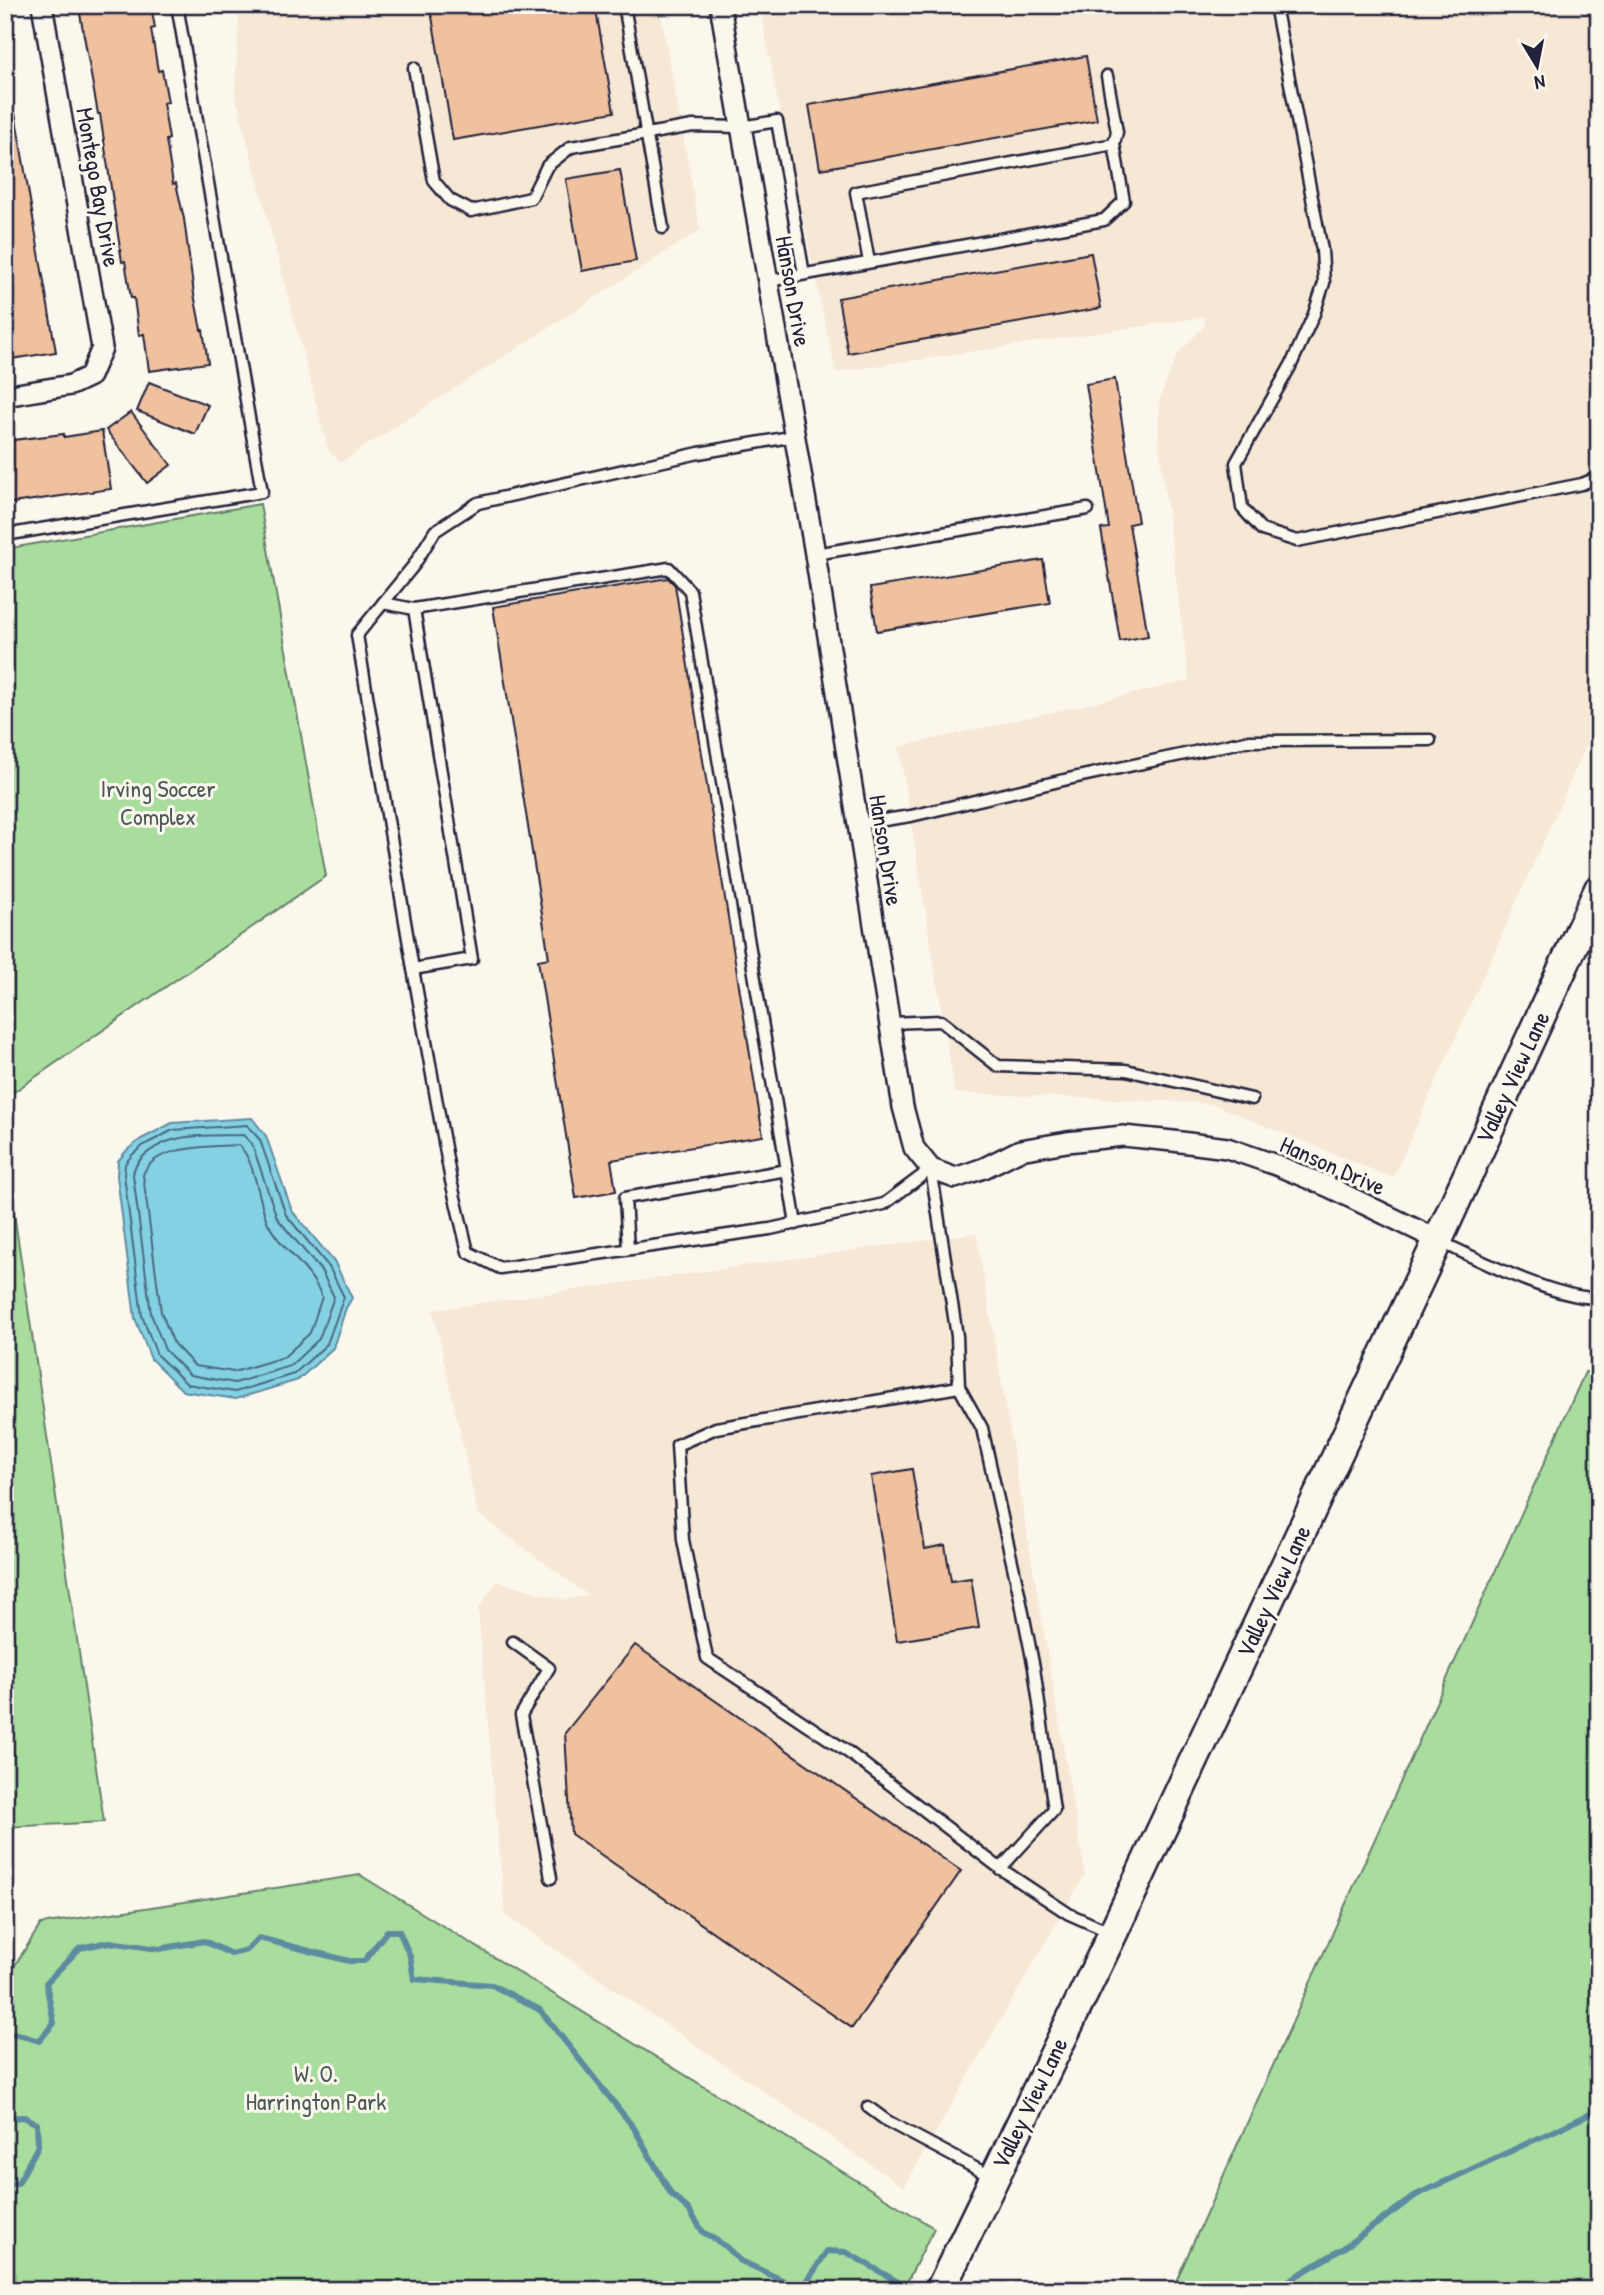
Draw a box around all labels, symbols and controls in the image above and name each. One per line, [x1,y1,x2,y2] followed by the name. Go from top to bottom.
[1502,32,1572,102] north arrow
[1533,69,1547,96] text: N
[69,105,129,269] street label: Montego Bay Drive
[769,233,820,349] street label: Hanson Drive
[100,772,216,832] park label: Irving Soccer Complex
[862,792,912,908] street label: Hanson Drive
[1467,1005,1557,1148] street label: Valley View Lane
[1275,1128,1391,1203] street label: Hanson Drive
[1228,1519,1318,1662] street label: Valley View Lane
[983,2032,1075,2174] street label: Valley View Lane
[246,2057,386,2117] park label: W. O. Harrington Park

